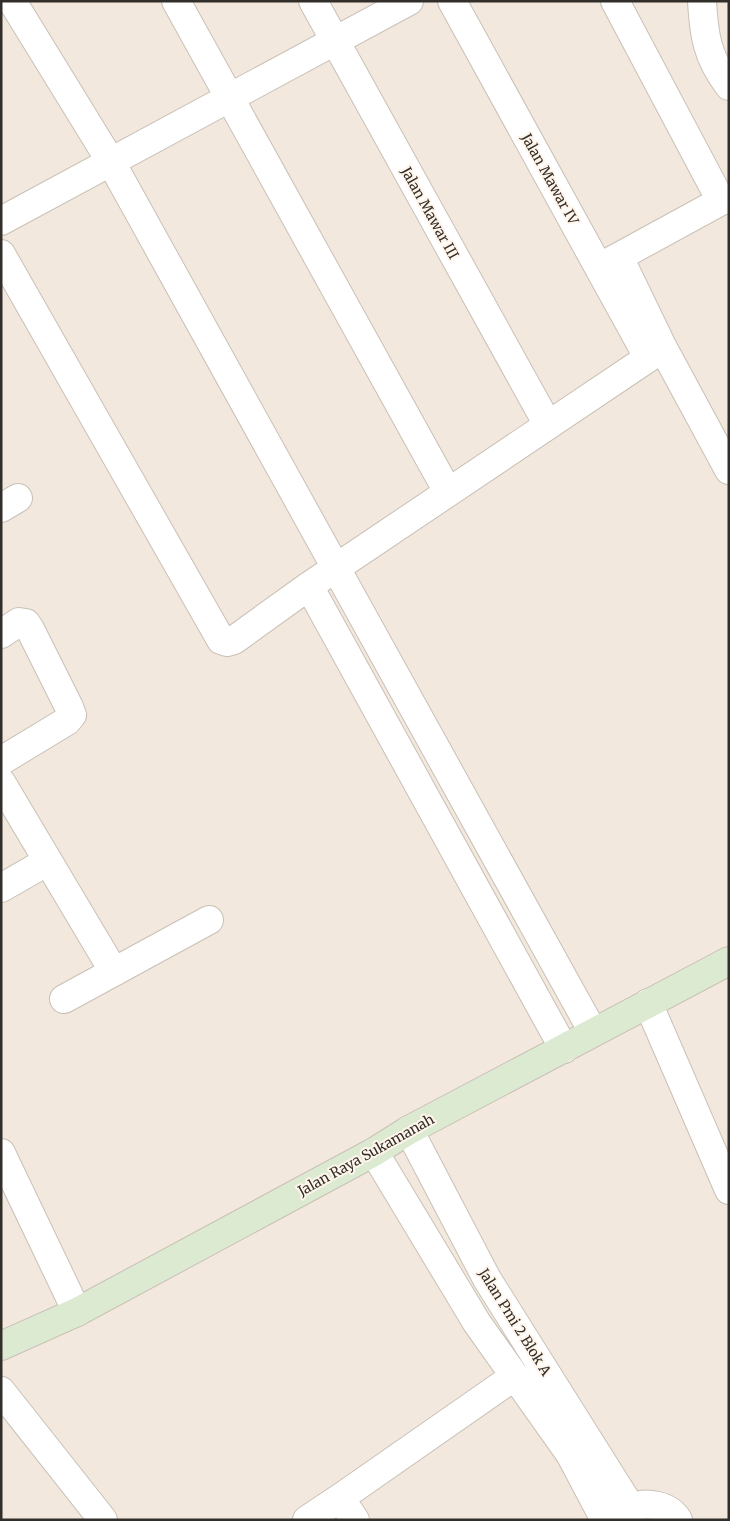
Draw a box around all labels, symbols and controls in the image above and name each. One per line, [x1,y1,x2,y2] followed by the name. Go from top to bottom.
[517,129,583,228] street label: Jalan Mawar IV
[397,163,463,262] street label: Jalan Mawar III
[294,1110,437,1201] street label: Jalan Raya Sukamanah
[474,1264,555,1379] street label: Jalan Pmi 2 Blok A

